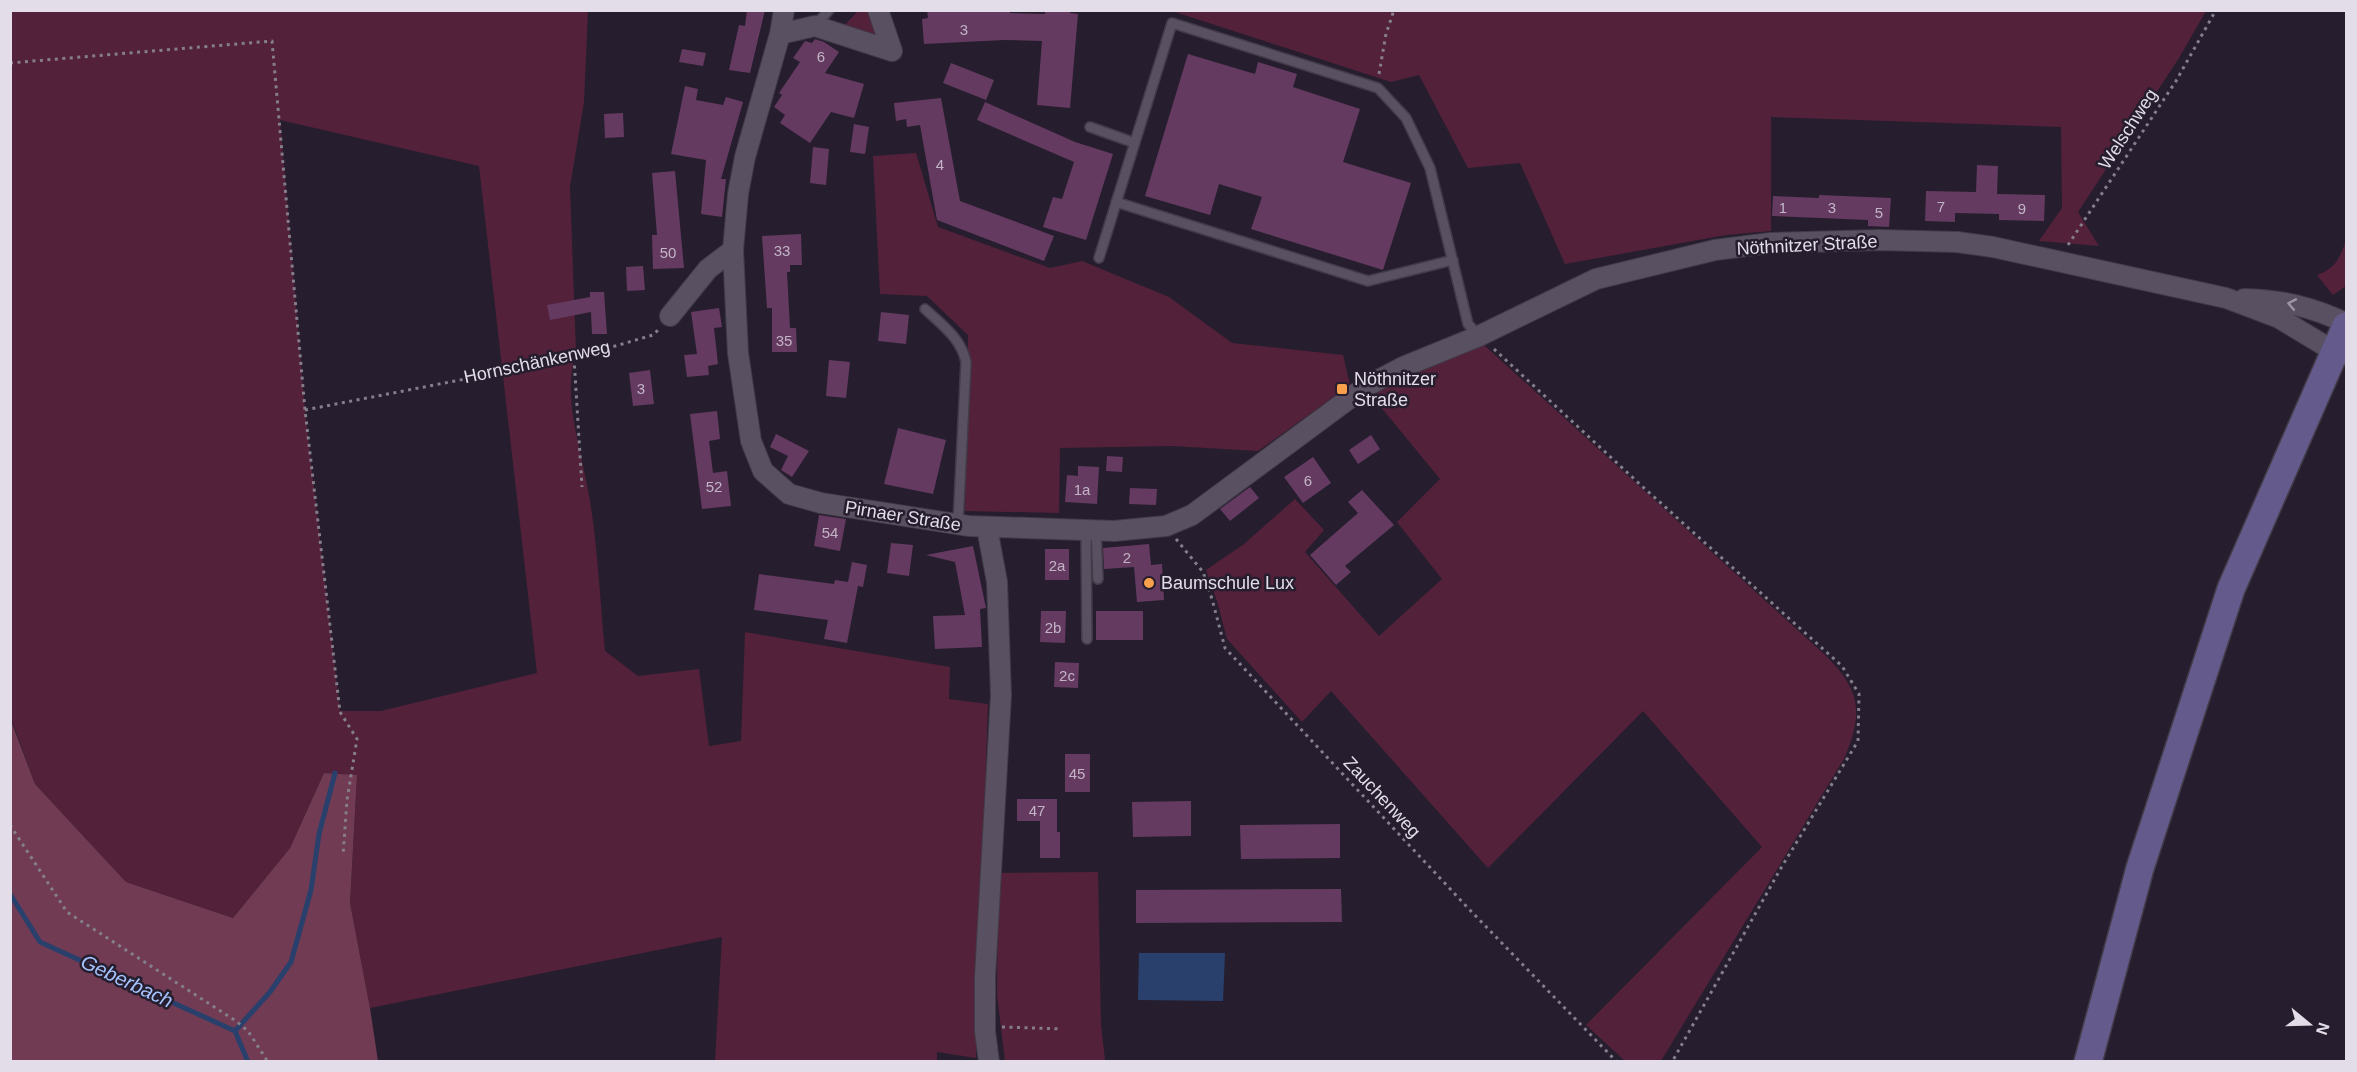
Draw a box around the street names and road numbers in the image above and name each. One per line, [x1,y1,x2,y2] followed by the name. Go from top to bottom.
[2095,85,2161,173] street label: Welschweg
[1736,231,1878,259] street label: Nöthnitzer Straße
[462,337,612,387] street label: Hornschänkenweg
[844,497,962,535] street label: Pirnaer Straße
[1340,752,1424,842] street label: Zauchenweg

